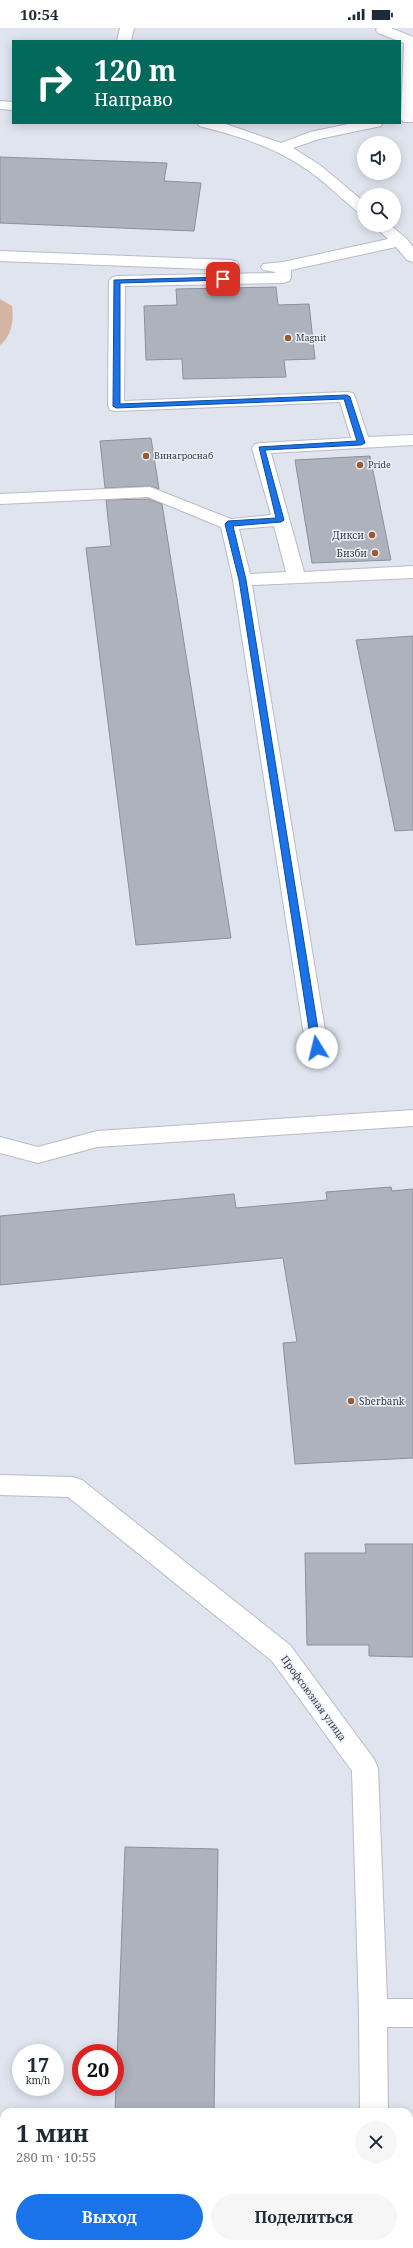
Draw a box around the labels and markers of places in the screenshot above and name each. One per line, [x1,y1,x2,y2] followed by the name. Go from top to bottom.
[206,262,240,296] pin
[296,331,326,344] place label: Magnit
[283,333,293,343] marker: Magnit
[154,449,213,462] place label: Винагроснаб
[141,451,151,461] marker: Винагроснаб
[368,458,391,471] place label: Pride
[355,460,365,470] marker: Pride
[332,528,364,542] place label: Дикси
[367,530,377,540] marker: Дикси
[337,546,367,560] place label: Бизби
[370,548,380,558] marker: Бизби
[359,1394,405,1408] place label: Sberbank
[346,1396,356,1406] marker: Sberbank

